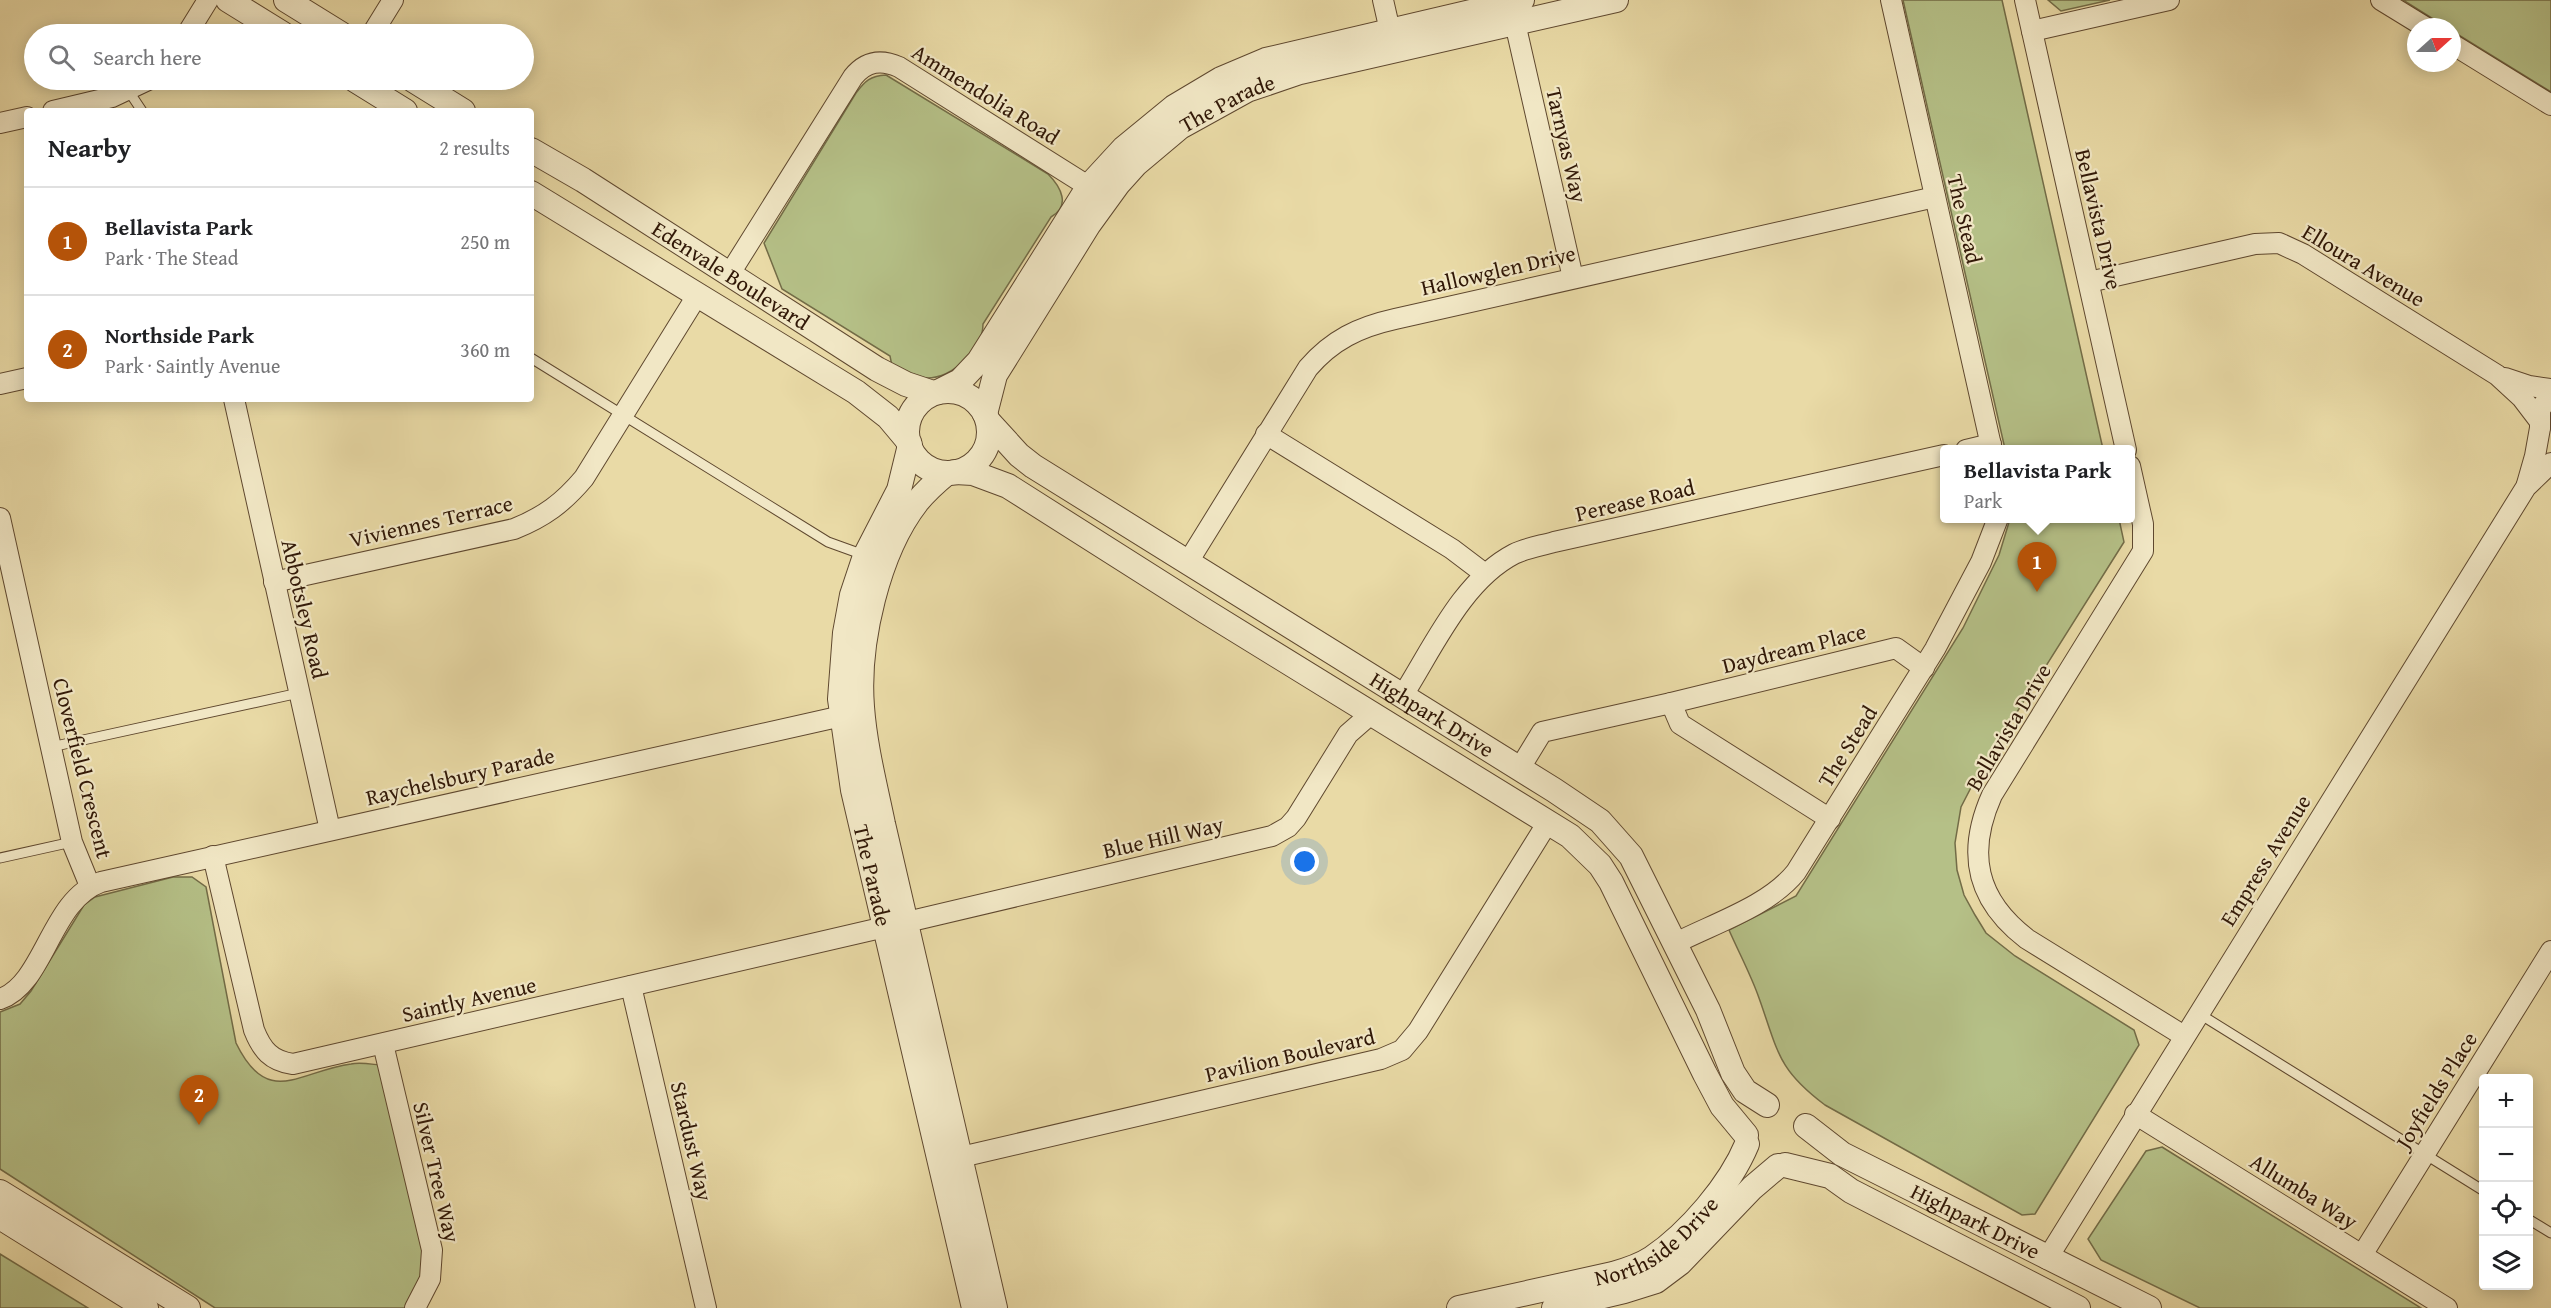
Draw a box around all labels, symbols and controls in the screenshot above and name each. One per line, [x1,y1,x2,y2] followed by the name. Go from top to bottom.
[2407,18,2461,72] north arrow
[24,24,534,90] search box
[906,36,1066,152] street label: Ammendolia Road
[45,41,78,74] icon: search
[93,41,202,73] text: Search here
[1173,66,1279,140] street label: The Parade
[1538,84,1596,206] street label: Tarnyas Way
[48,128,131,167] text: Nearby
[439,133,510,162] text: 2 results
[2067,146,2131,292] street label: Bellavista Drive
[1939,171,1991,267] street label: The Stead
[105,211,253,243] text: Bellavista Park
[646,213,816,338] street label: Edenvale Boulevard
[2296,216,2432,314] street label: Elloura Avenue
[62,227,73,256] text: 1
[460,227,510,256] text: 250 m
[1417,237,1579,303] street label: Hallowglen Drive
[105,243,238,272] text: Park · The Stead
[105,319,254,351] text: Northside Park
[62,335,73,364] text: 2
[460,335,510,364] text: 360 m
[105,351,280,380] text: Park · Saintly Avenue
[1940,445,2135,523] popup
[1964,454,2111,486] text: Bellavista Park
[1572,471,1698,529] street label: Perease Road
[1964,486,2002,515] text: Park
[346,487,516,555] street label: Viviennes Terrace
[273,536,337,682] street label: Abbotsley Road
[2018,542,2056,592] pin: 1
[1719,615,1869,681] street label: Daydream Place
[1957,657,2059,797] street label: Bellavista Drive
[1364,664,1501,765] street label: Highpark Drive
[45,674,121,862] street label: Cloverfield Crescent
[1809,699,1885,793] street label: The Stead
[363,739,557,813] street label: Raychelsbury Parade
[2212,788,2318,932] street label: Empress Avenue
[1100,808,1227,866] street label: Blue Hill Way
[846,821,900,929] street label: The Parade
[1290,847,1319,876] your location
[399,968,539,1030] street label: Saintly Avenue
[1202,1020,1378,1090] street label: Pavilion Boulevard
[2386,1025,2485,1157] street label: Joyfields Place
[2479,1074,2533,1290] map controls
[2479,1074,2533,1128] button: +
[180,1076,218,1125] pin: 2
[663,1078,721,1204] street label: Stardust Way
[405,1098,469,1246] street label: Silver Tree Way
[2479,1128,2533,1182] button: −
[2244,1145,2364,1237] street label: Allumba Way
[1905,1175,2046,1267] street label: Highpark Drive
[2479,1182,2533,1236] button: locate
[1591,1189,1726,1294] street label: Northside Drive
[2479,1236,2533,1290] button: layers

